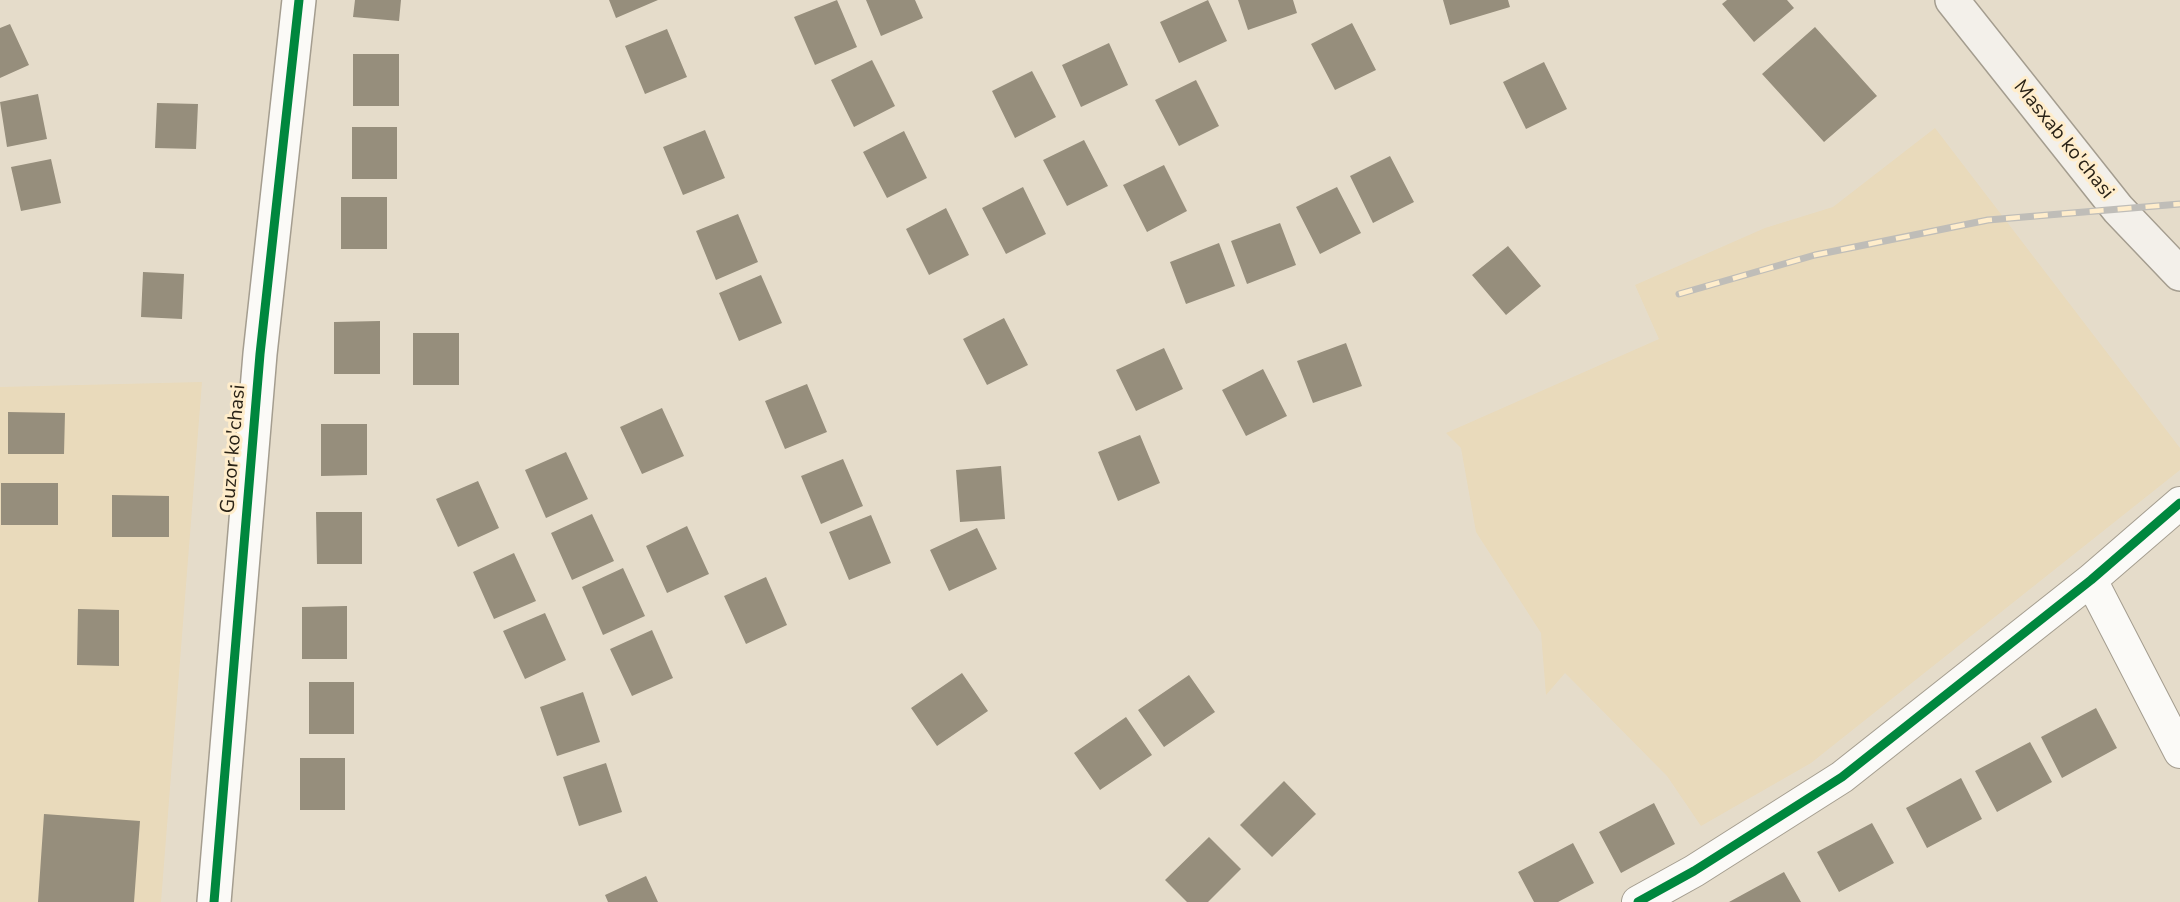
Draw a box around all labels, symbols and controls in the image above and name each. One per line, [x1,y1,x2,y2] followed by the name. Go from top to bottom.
[2008,76,2118,204] street label: Masxab ko'chasi
[216,384,252,514] street label: Guzor ko'chasi

